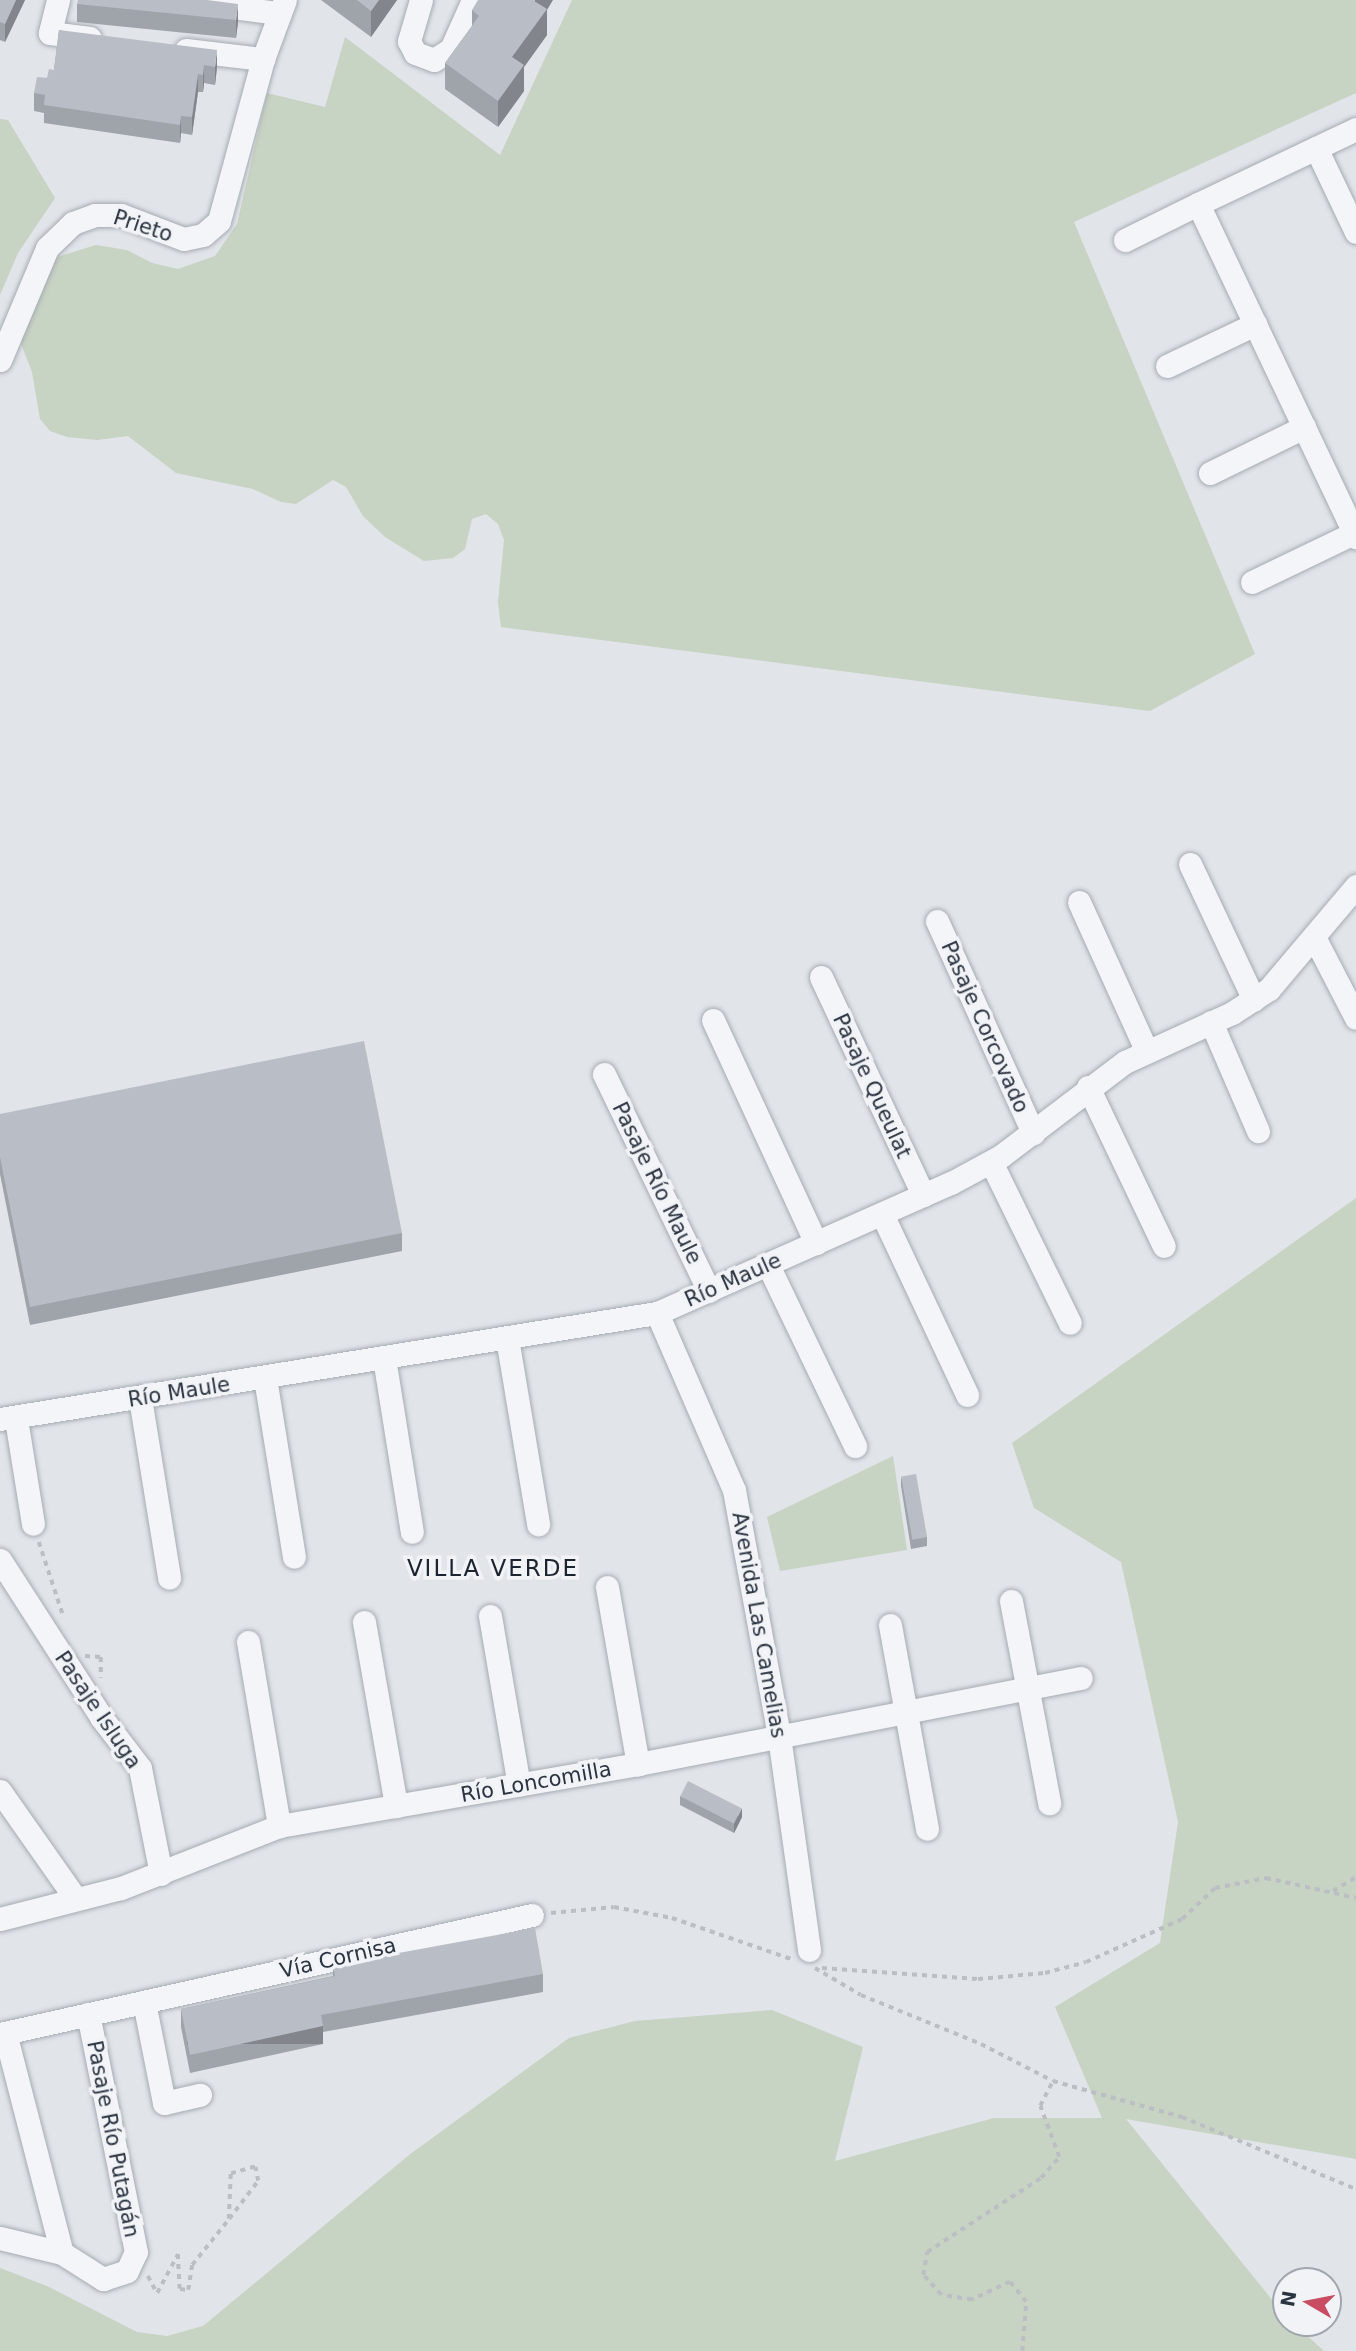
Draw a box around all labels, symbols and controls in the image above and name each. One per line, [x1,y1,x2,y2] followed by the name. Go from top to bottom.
[110,205,176,247] street label: Prieto
[936,937,1034,1117] street label: Pasaje Corcovado
[827,1010,917,1162] street label: Pasaje Queulat
[607,1098,707,1268] street label: Pasaje Río Maule
[681,1248,785,1312] street label: Río Maule
[126,1371,232,1413] street label: Río Maule
[727,1510,791,1740] street label: Avenida Las Camelias
[408,1554,578,1582] district label: VILLA VERDE
[49,1646,147,1774] street label: Pasaje Isluga
[459,1756,613,1808] street label: Río Loncomilla
[277,1932,399,1984] street label: Vía Cornisa
[82,2038,144,2240] street label: Pasaje Río Putagán
[1272,2267,1342,2337] north arrow
[1276,2289,1301,2308] text: N

